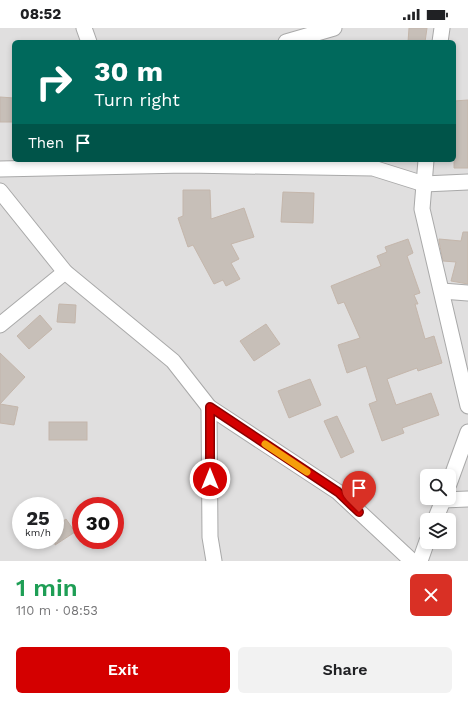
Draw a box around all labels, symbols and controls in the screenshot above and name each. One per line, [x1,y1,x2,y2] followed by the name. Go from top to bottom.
[20,5,61,23] text: 08:52
[94,55,163,88] text: 30 m
[28,56,80,108] icon: right
[94,89,180,110] text: Turn right
[72,132,94,154] icon: arrive
[28,134,64,152] text: Then
[189,458,231,500] position arrow
[420,469,456,549] map controls
[420,469,456,505] button: search
[342,471,376,512] pin
[348,477,370,499] icon: arrive
[72,497,124,549] speed limit sign: 30
[26,506,50,530] text: 25
[420,513,456,549] button: layers
[25,527,51,538] text: km/h
[16,574,78,602] text: 1 min
[410,574,452,616] button: close
[16,603,98,618] text: 110 m · 08:53
[16,647,230,693] button: Exit
[238,647,452,693] button: Share

